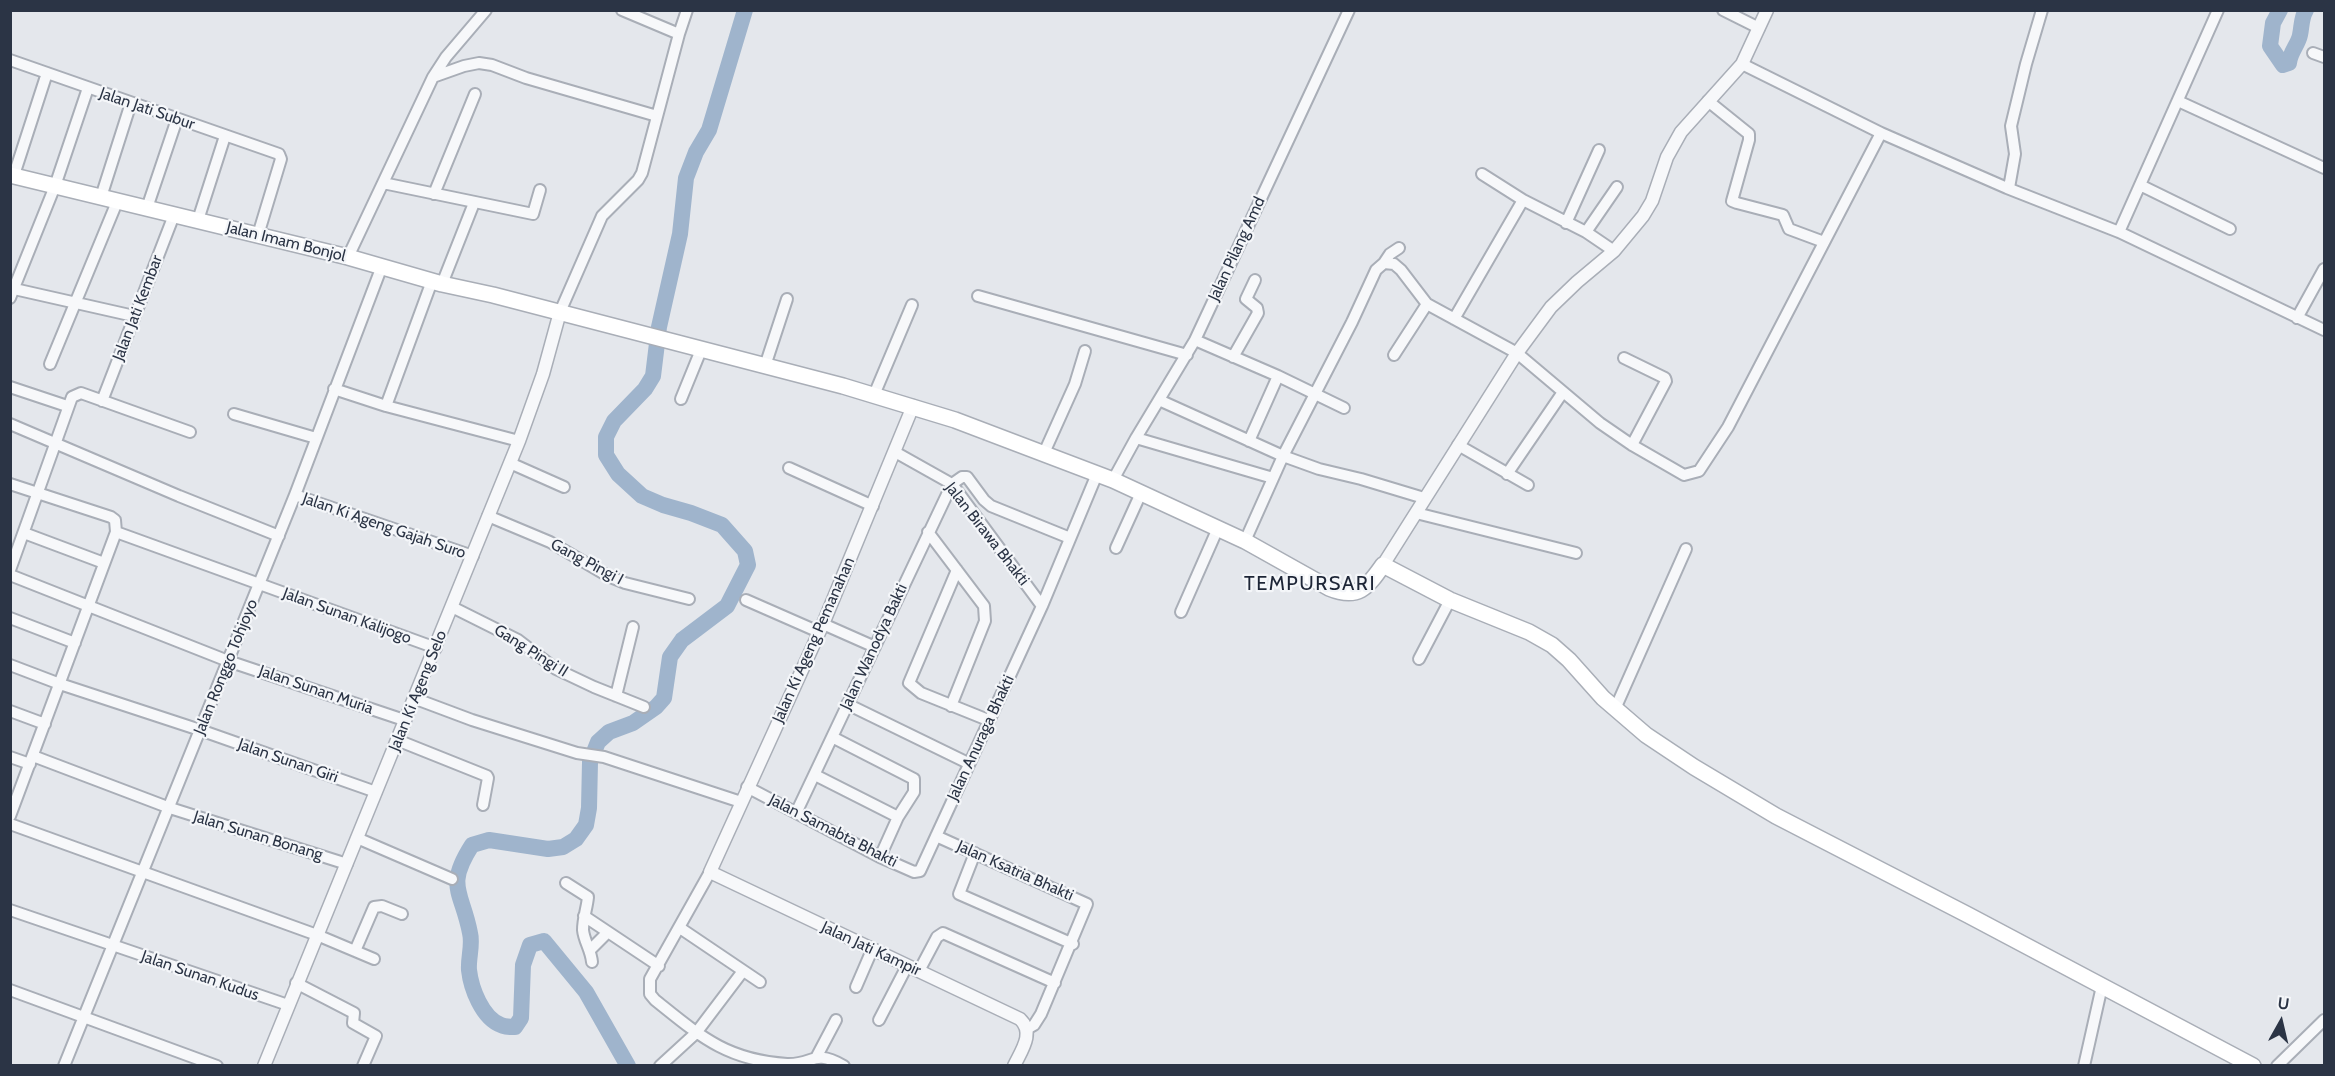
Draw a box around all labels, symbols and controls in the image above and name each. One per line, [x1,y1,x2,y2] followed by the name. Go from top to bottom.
[97,84,197,134] street label: Jalan Jati Subur
[1204,194,1270,304] street label: Jalan Pilang Amd
[224,218,348,266] street label: Jalan Imam Bonjol
[109,252,167,364] street label: Jalan Jati Kembar
[941,479,1033,589] street label: Jalan Birawa Bhakti
[300,489,468,563] street label: Jalan Ki Ageng Gajah Suro
[547,535,627,589] street label: Gang Pingi I
[769,554,859,726] street label: Jalan Ki Ageng Pemanahan
[1244,572,1376,596] district label: TEMPURSARI
[836,581,912,713] street label: Jalan Wanodya Bakti
[280,584,414,648] street label: Jalan Sunan Kalijogo
[190,596,262,738] street label: Jalan Ronggo Tohjoyo
[490,621,572,681] street label: Gang Pingi II
[385,628,451,754] street label: Jalan Ki Ageng Selo
[256,661,376,719] street label: Jalan Sunan Muria
[943,672,1019,804] street label: Jalan Anuraga Bhakti
[235,735,341,787] street label: Jalan Sunan Giri
[766,790,900,872] street label: Jalan Samabta Bhakti
[191,807,325,865] street label: Jalan Sunan Bonang
[954,837,1076,905] street label: Jalan Ksatria Bhakti
[818,918,924,980] street label: Jalan Jati Kampir
[139,947,261,1005] street label: Jalan Sunan Kudus
[2251,992,2311,1052] north arrow
[2277,993,2291,1014] text: U

